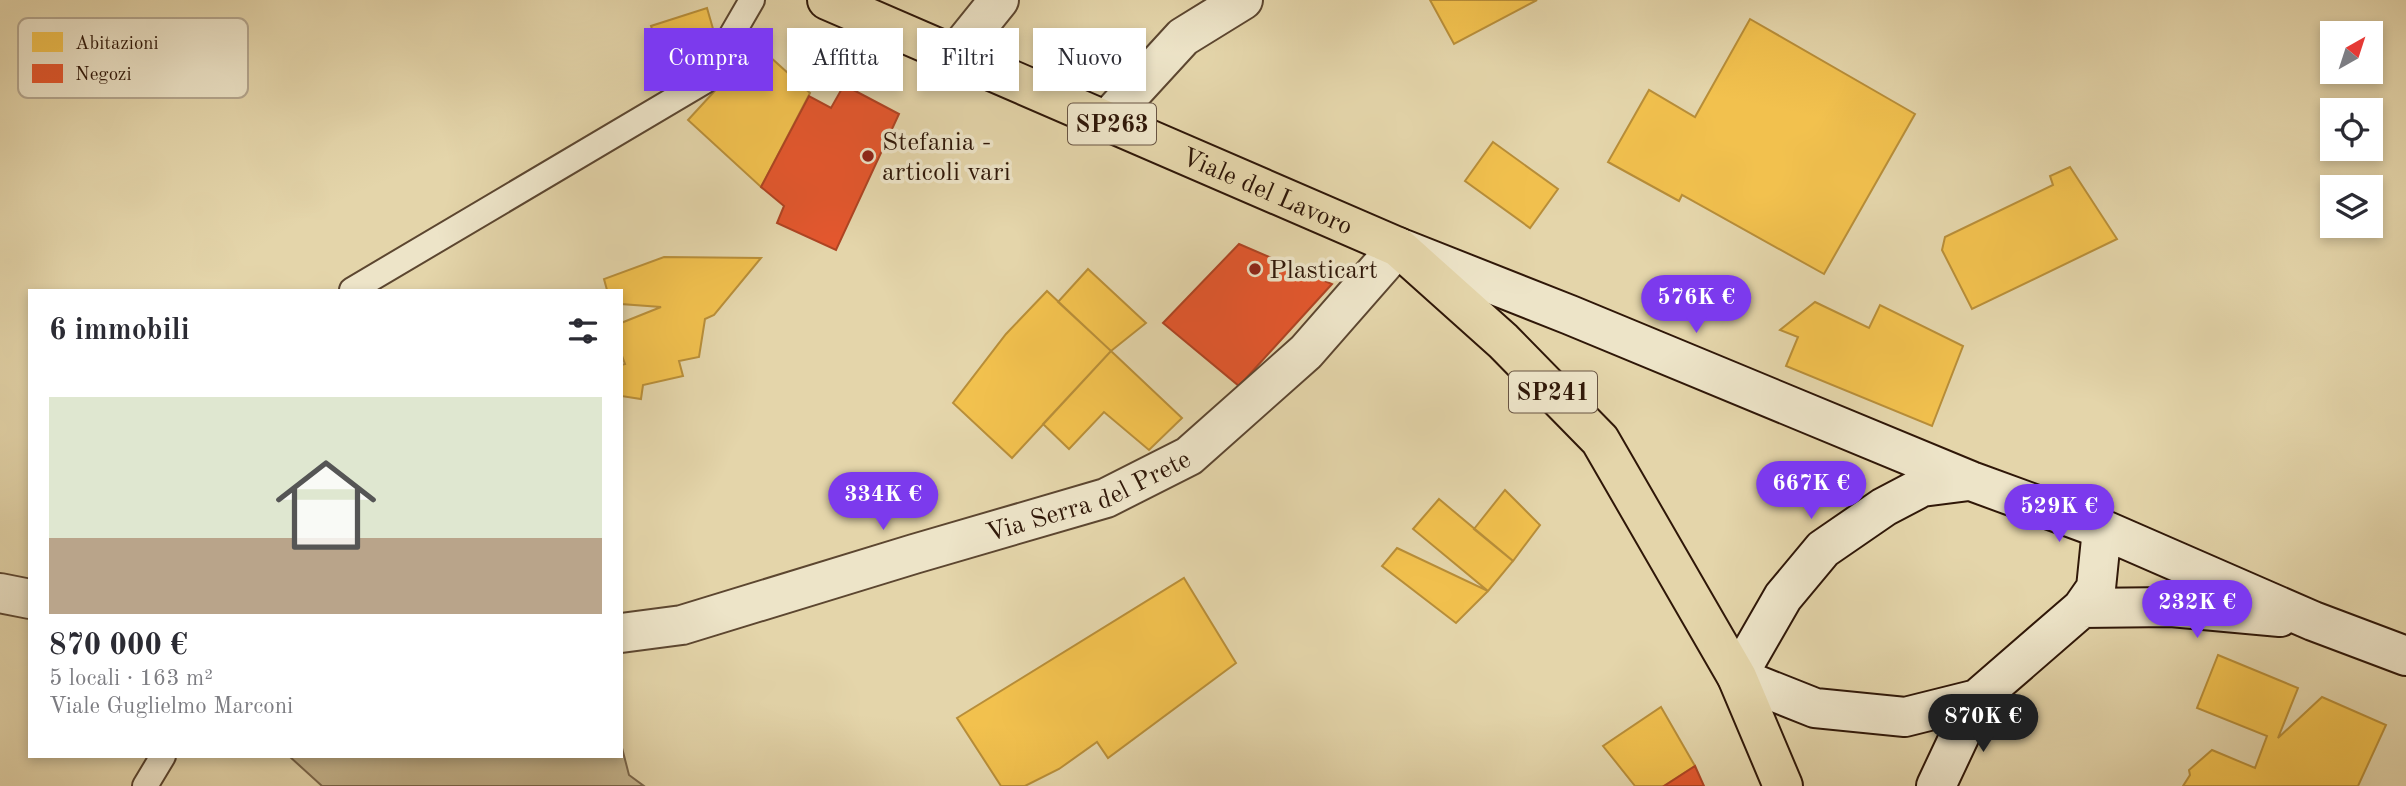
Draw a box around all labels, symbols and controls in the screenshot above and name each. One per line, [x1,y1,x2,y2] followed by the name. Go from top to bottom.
[18,18,248,98] legend
[2320,21,2384,84] north arrow
[2320,21,2383,238] map controls
[644,28,773,91] chip: Compra
[787,28,903,91] chip: Affitta
[917,28,1019,91] chip: Filtri
[1033,28,1146,91] chip: Nuovo
[75,35,159,54] text: Abitazioni
[75,66,132,85] text: Negozi
[2320,98,2383,161] button: locate
[1068,104,1156,144] road number: SP263
[882,130,1011,186] place label: Stefania - articoli vari
[1177,144,1356,241] street label: Viale del Lavoro
[860,148,876,164] marker: Stefania - articoli vari
[2320,175,2383,238] button: layers
[1269,258,1378,284] place label: Plasticart
[1247,261,1263,277] marker: Plasticart
[1639,276,1753,335] pin: 576K €
[1657,286,1735,309] text: 576K €
[564,312,602,350] icon: filters
[49,316,190,346] text: 6 immobili
[1509,372,1597,412] road number: SP241
[263,442,389,568] icon: home
[983,446,1195,547] street label: Via Serra del Prete
[1754,462,1868,521] pin: 667K €
[826,472,940,532] pin: 334K €
[1772,472,1850,495] text: 667K €
[844,483,922,506] text: 334K €
[2002,484,2116,544] pin: 529K €
[2020,495,2098,518] text: 529K €
[2140,580,2254,640] pin: 232K €
[2158,591,2236,614] text: 232K €
[49,631,188,661] text: 870 000 €
[49,667,213,690] text: 5 locali · 163 m²
[1926,694,2040,754] pin: 870K €
[49,695,293,718] text: Viale Guglielmo Marconi
[1944,705,2022,728] text: 870K €

